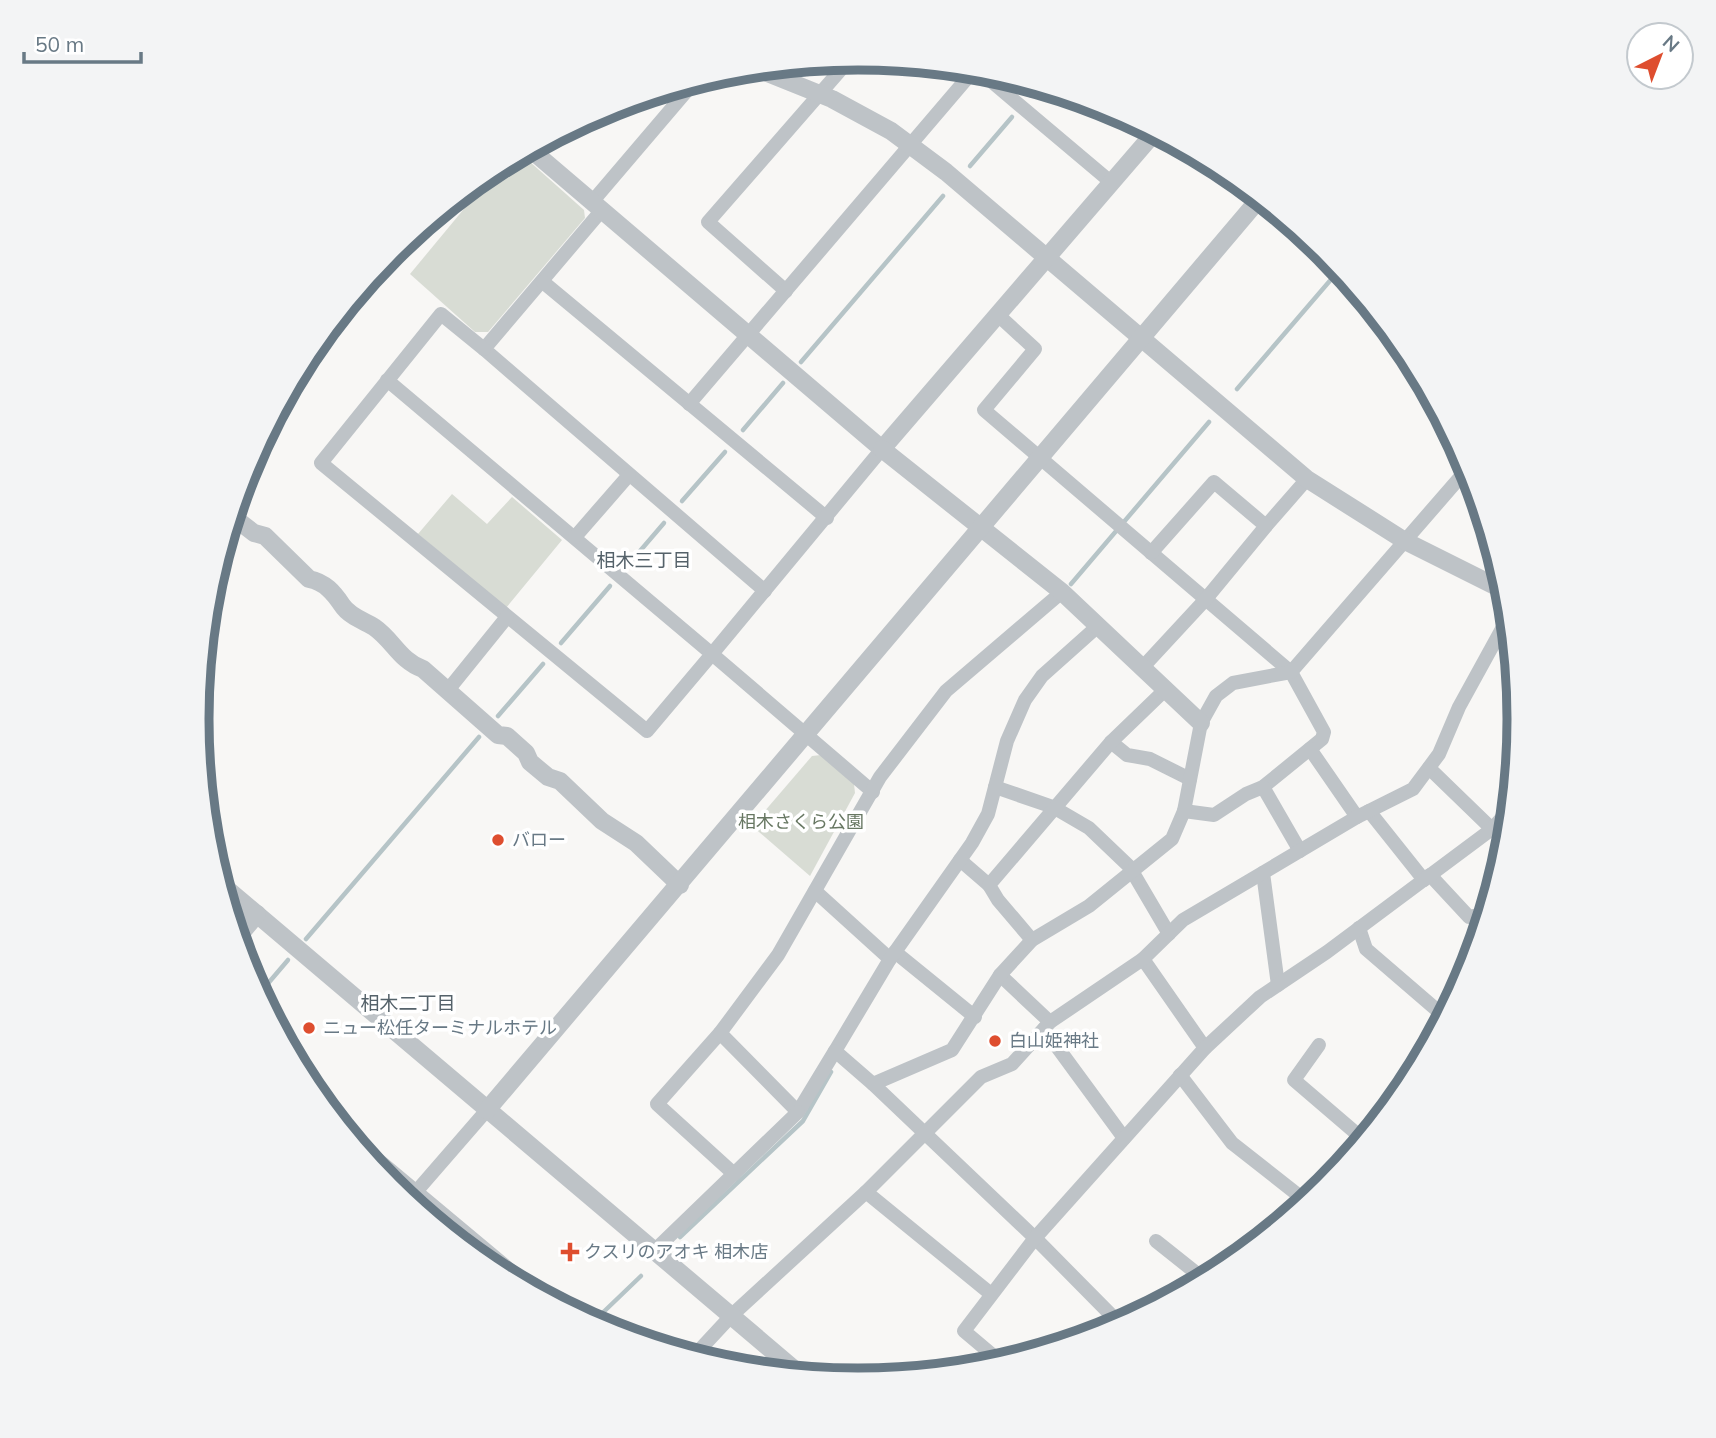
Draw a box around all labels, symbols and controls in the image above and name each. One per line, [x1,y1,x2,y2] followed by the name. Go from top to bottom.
[24,21,142,65] scale bar
[1625,21,1695,91] north arrow
[1658,30,1685,57] text: N
[35,31,84,57] text: 50 m
[596,548,692,572] district label: 相木三丁目
[738,810,864,833] park label: 相木さくら公園
[512,828,566,851] place label: バロー
[490,832,506,848] marker: バロー
[360,991,456,1015] district label: 相木二丁目
[323,1016,557,1039] place label: ニュー松任ターミナルホテル
[301,1020,317,1036] marker: ニュー松任ターミナルホテル
[1009,1029,1099,1052] place label: 白山姫神社
[987,1033,1003,1049] marker: 白山姫神社
[584,1240,768,1263] place label: クスリのアオキ 相木店
[562,1244,578,1260] marker: クスリのアオキ 相木店

